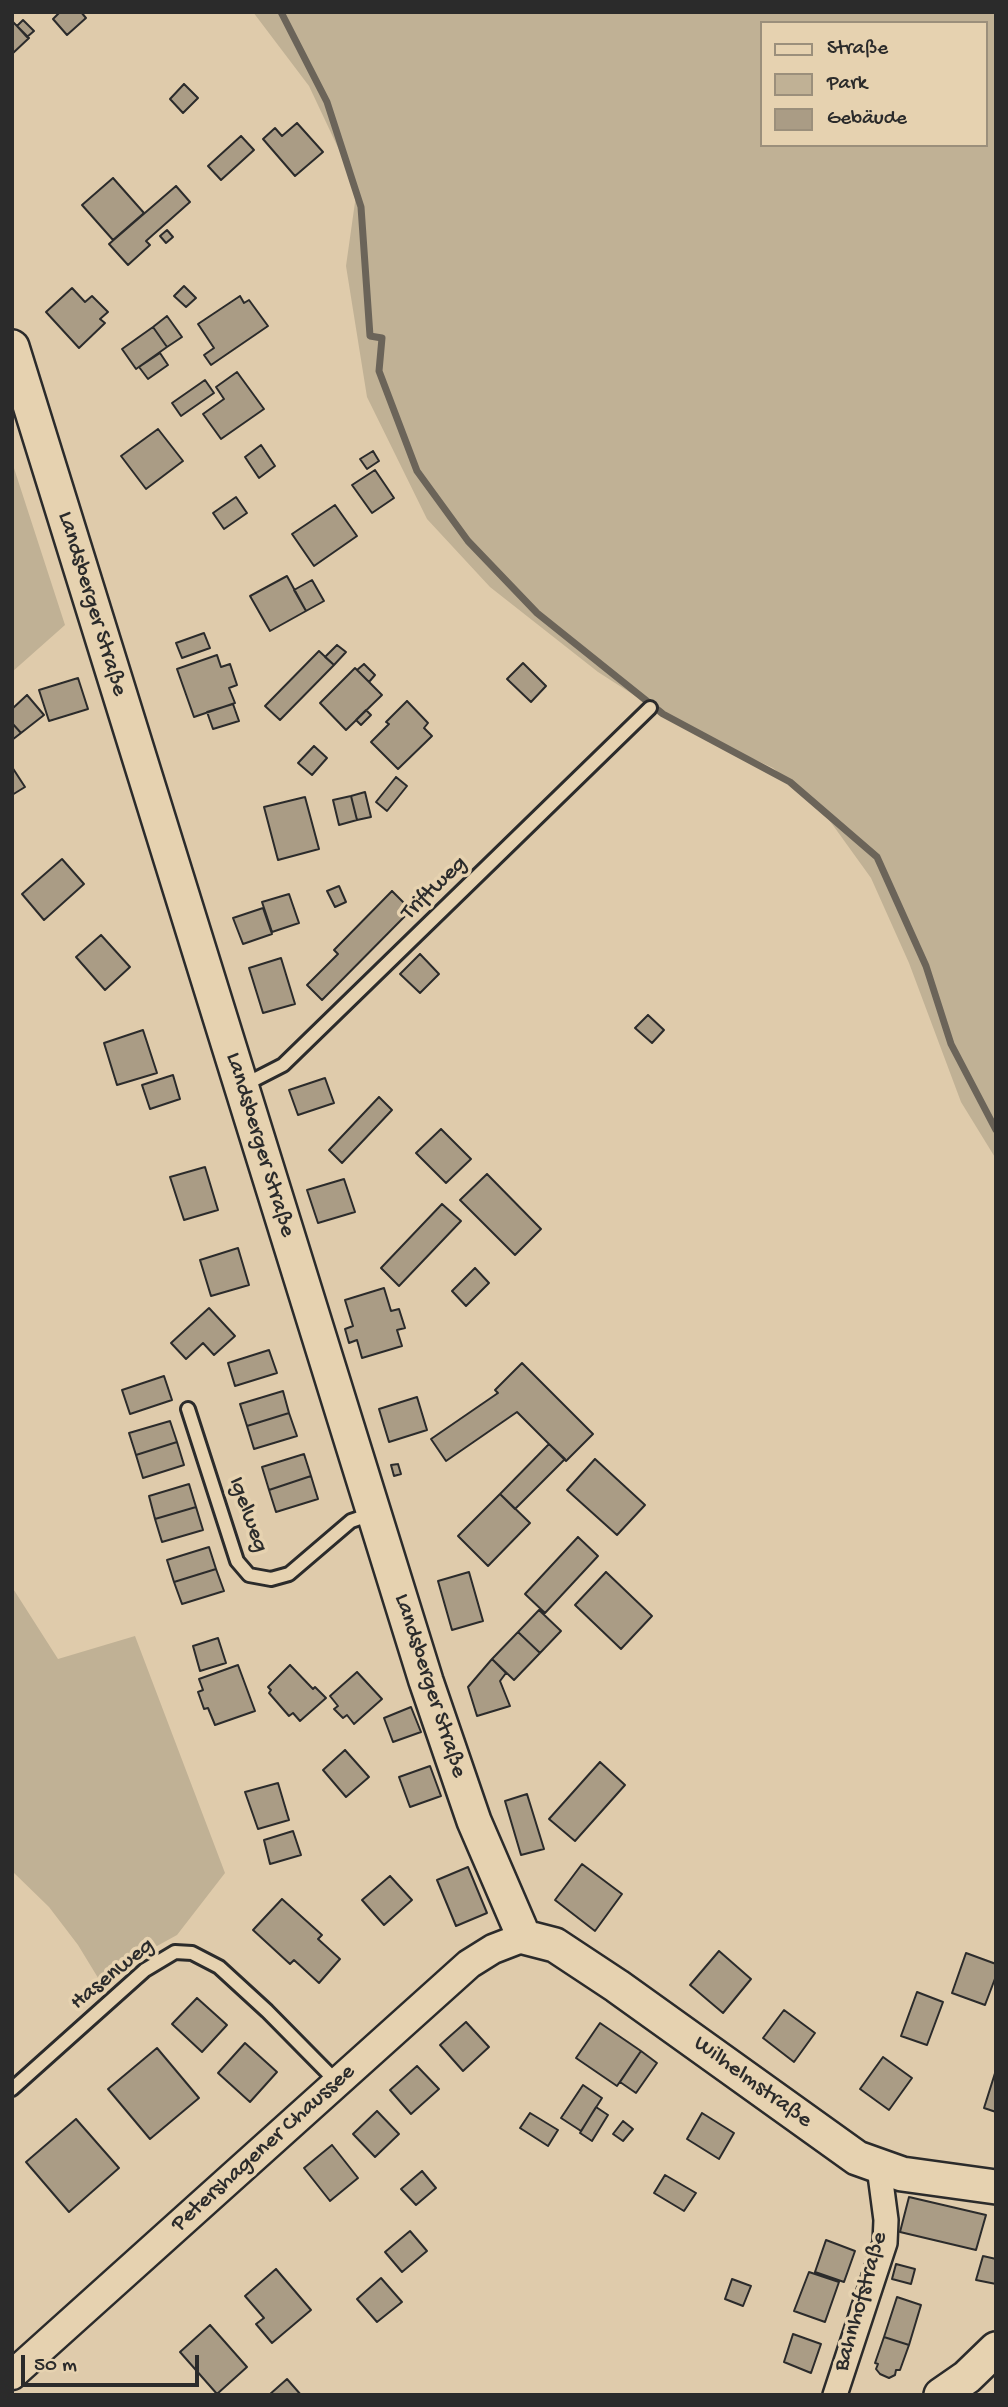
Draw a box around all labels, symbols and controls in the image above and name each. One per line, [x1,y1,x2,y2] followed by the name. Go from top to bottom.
[760,21,987,147] legend
[827,37,888,62] text: Straße
[827,72,867,97] text: Park
[827,107,907,132] text: Gebäude
[50,508,132,700] street label: Landsberger Straße
[396,851,474,927] street label: Triftweg
[218,1049,300,1241] street label: Landsberger Straße
[221,1473,273,1557] street label: Igelweg
[386,1591,472,1781] street label: Landsberger Straße
[65,1933,161,2017] street label: Hasenweg
[687,2031,817,2135] street label: Wilhelmstraße
[166,2059,362,2239] street label: Petershagener Chaussee
[829,2229,895,2375] street label: Bahnhofstraße
[24,2340,203,2384] scale bar
[34,2354,77,2379] text: 50 m

